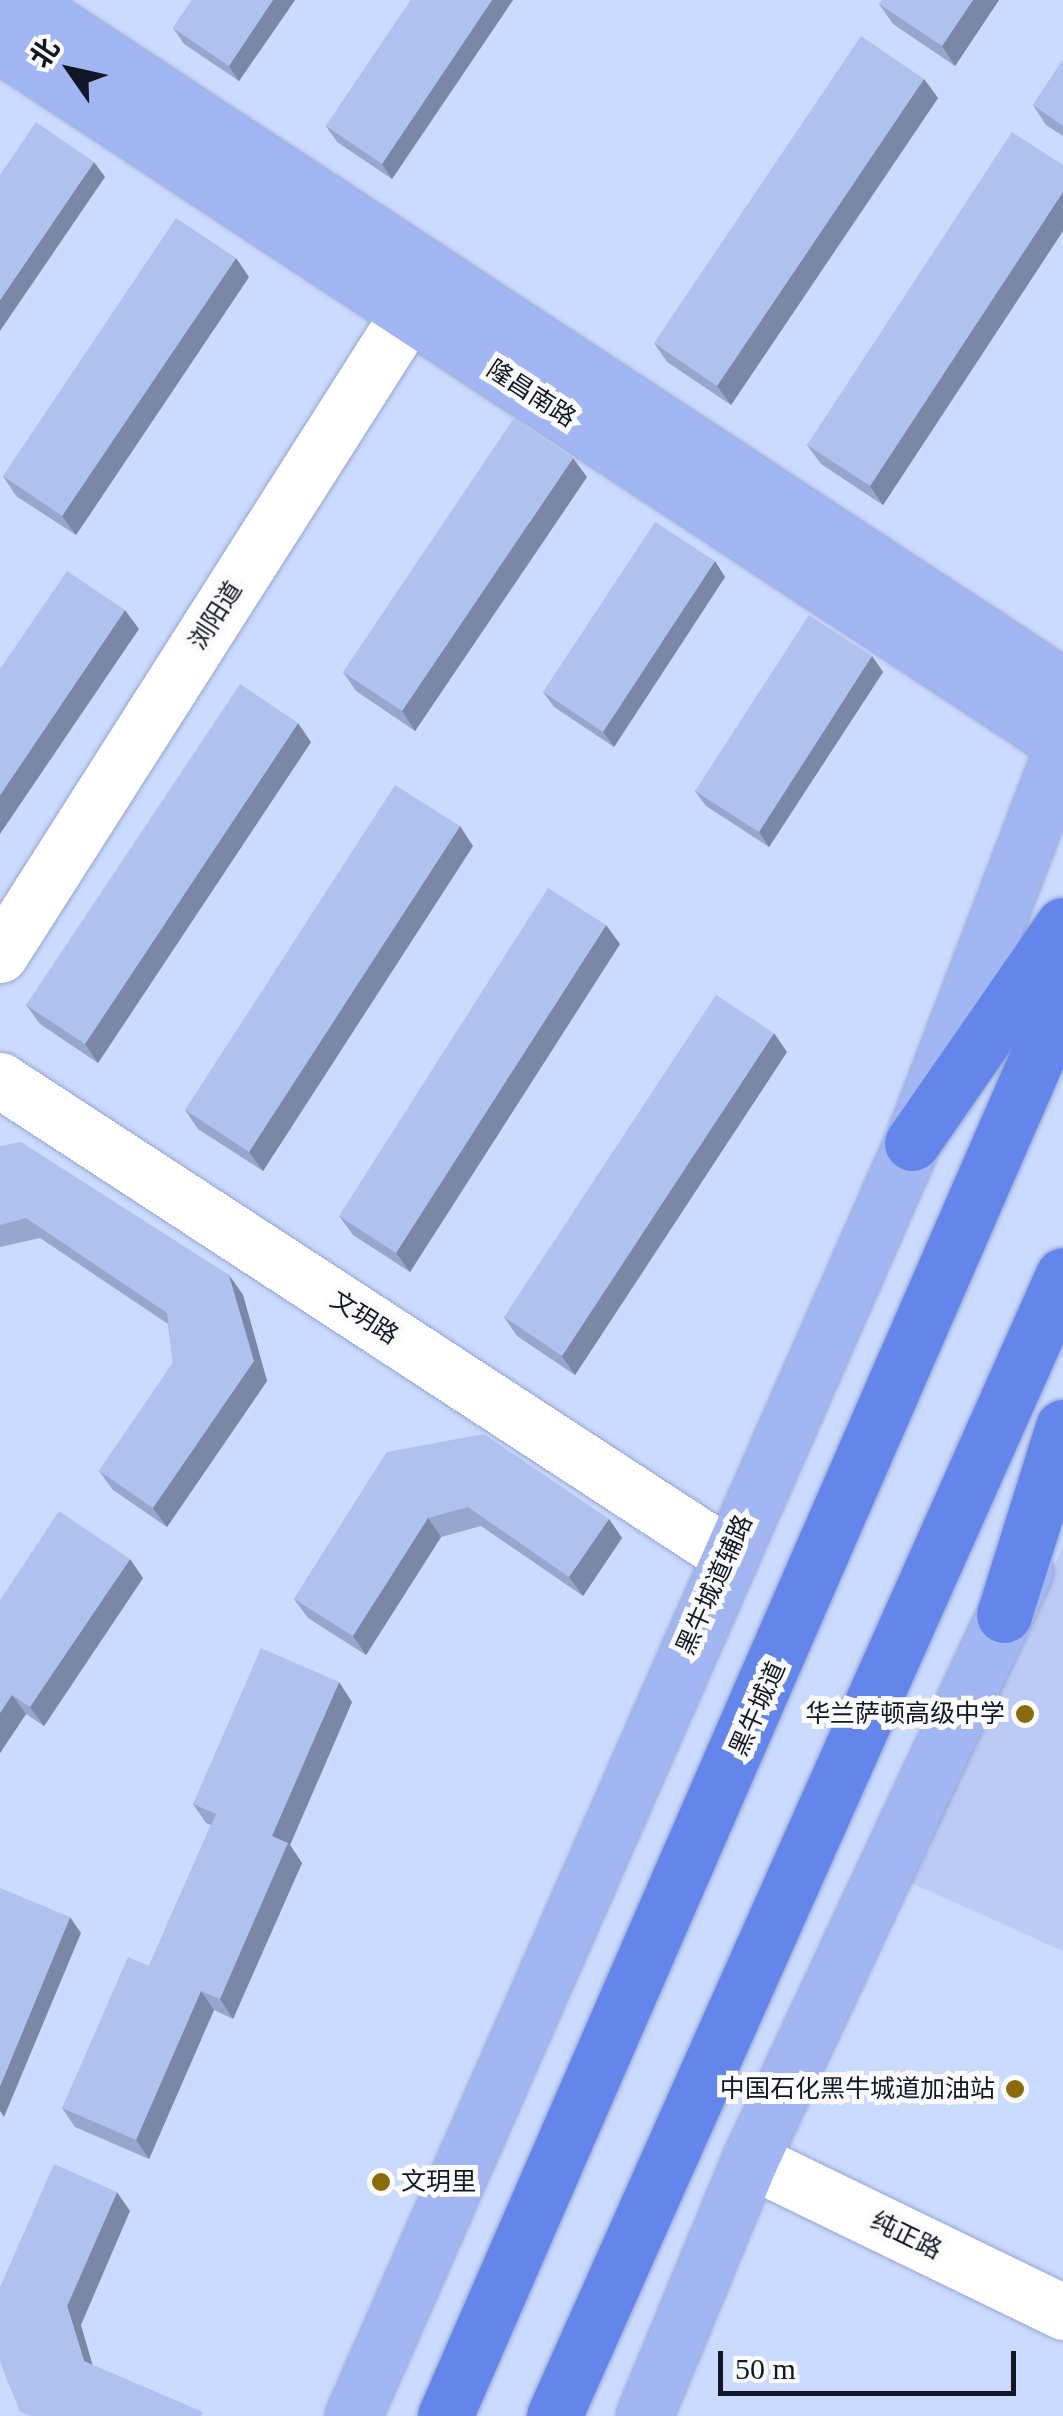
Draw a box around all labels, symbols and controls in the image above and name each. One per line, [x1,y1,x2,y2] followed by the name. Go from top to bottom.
[20,20,120,120] north arrow
[24,33,65,73] text: 北
[481,354,581,434] street label: 隆昌南路
[183,576,249,656] street label: 浏阳道
[324,1285,404,1351] street label: 文玥路
[671,1510,759,1660] street label: 黑牛城道辅路
[724,1657,792,1761] street label: 黑牛城道
[805,1699,1005,1729] place label: 华兰萨顿高级中学
[1014,1703,1036,1725] marker: 华兰萨顿高级中学
[720,2074,995,2104] place label: 中国石化黑牛城道加油站
[1004,2078,1026,2100] marker: 中国石化黑牛城道加油站
[401,2167,476,2197] place label: 文玥里
[370,2171,392,2193] marker: 文玥里
[866,2206,946,2266] street label: 纯正路
[723,2331,1020,2393] scale bar
[735,2352,796,2385] text: 50 m

